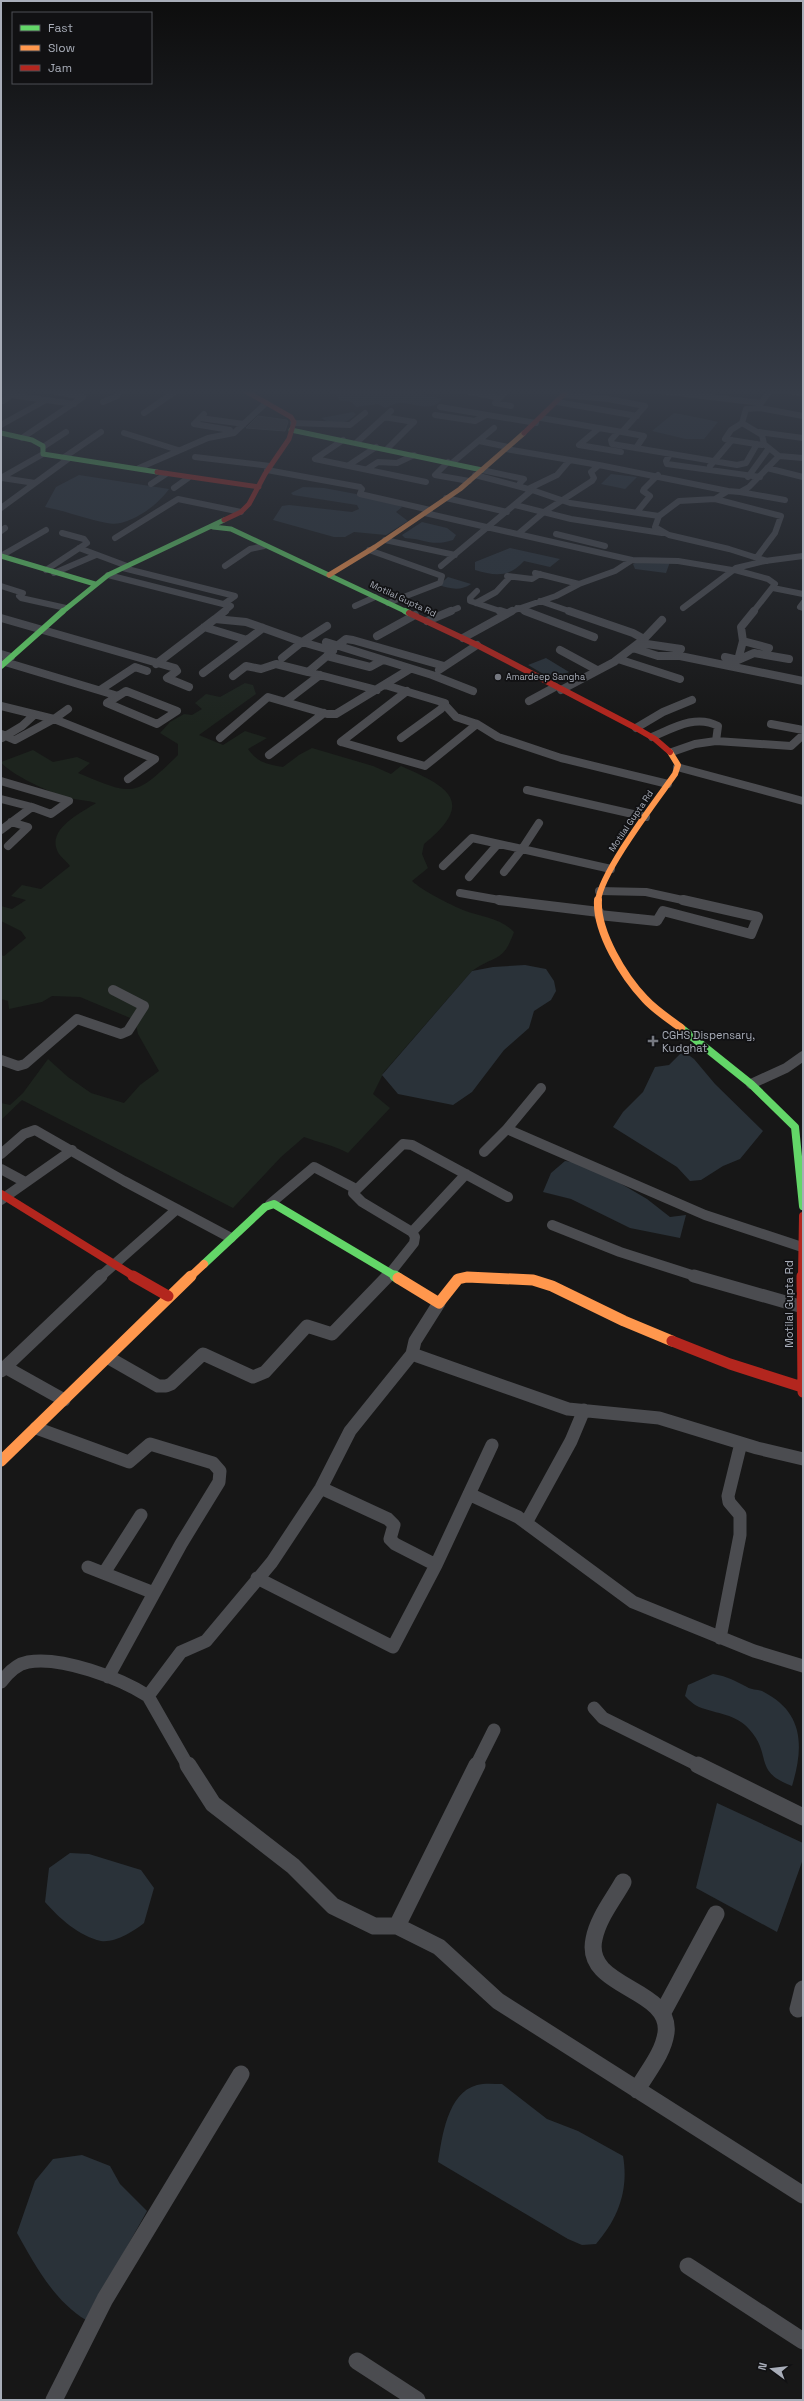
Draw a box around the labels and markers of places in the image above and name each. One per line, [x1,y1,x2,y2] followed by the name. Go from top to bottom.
[506,671,585,683] place label: Amardeep Sangha
[493,672,503,682] marker: Amardeep Sangha
[662,1028,755,1055] place label: CGHS Dispensary, Kudghat
[647,1035,659,1047] marker: CGHS Dispensary, Kudghat

